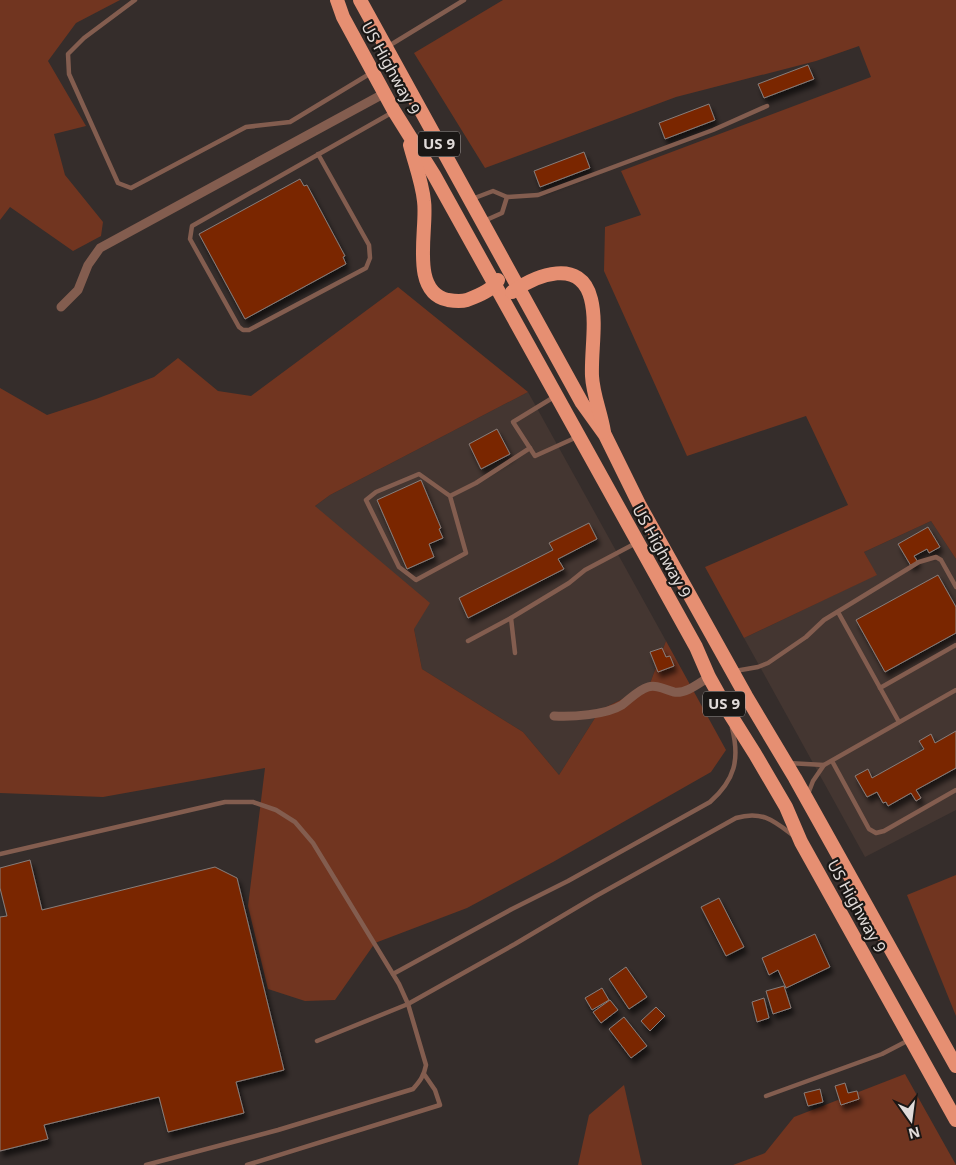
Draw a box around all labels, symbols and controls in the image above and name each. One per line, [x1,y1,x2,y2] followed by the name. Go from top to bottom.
[356,17,426,119] street label: US Highway 9
[418,132,460,156] road number: US 9
[627,500,697,602] street label: US Highway 9
[703,692,745,716] road number: US 9
[822,855,892,957] street label: US Highway 9
[886,1095,936,1145] north arrow
[906,1123,922,1144] text: N

